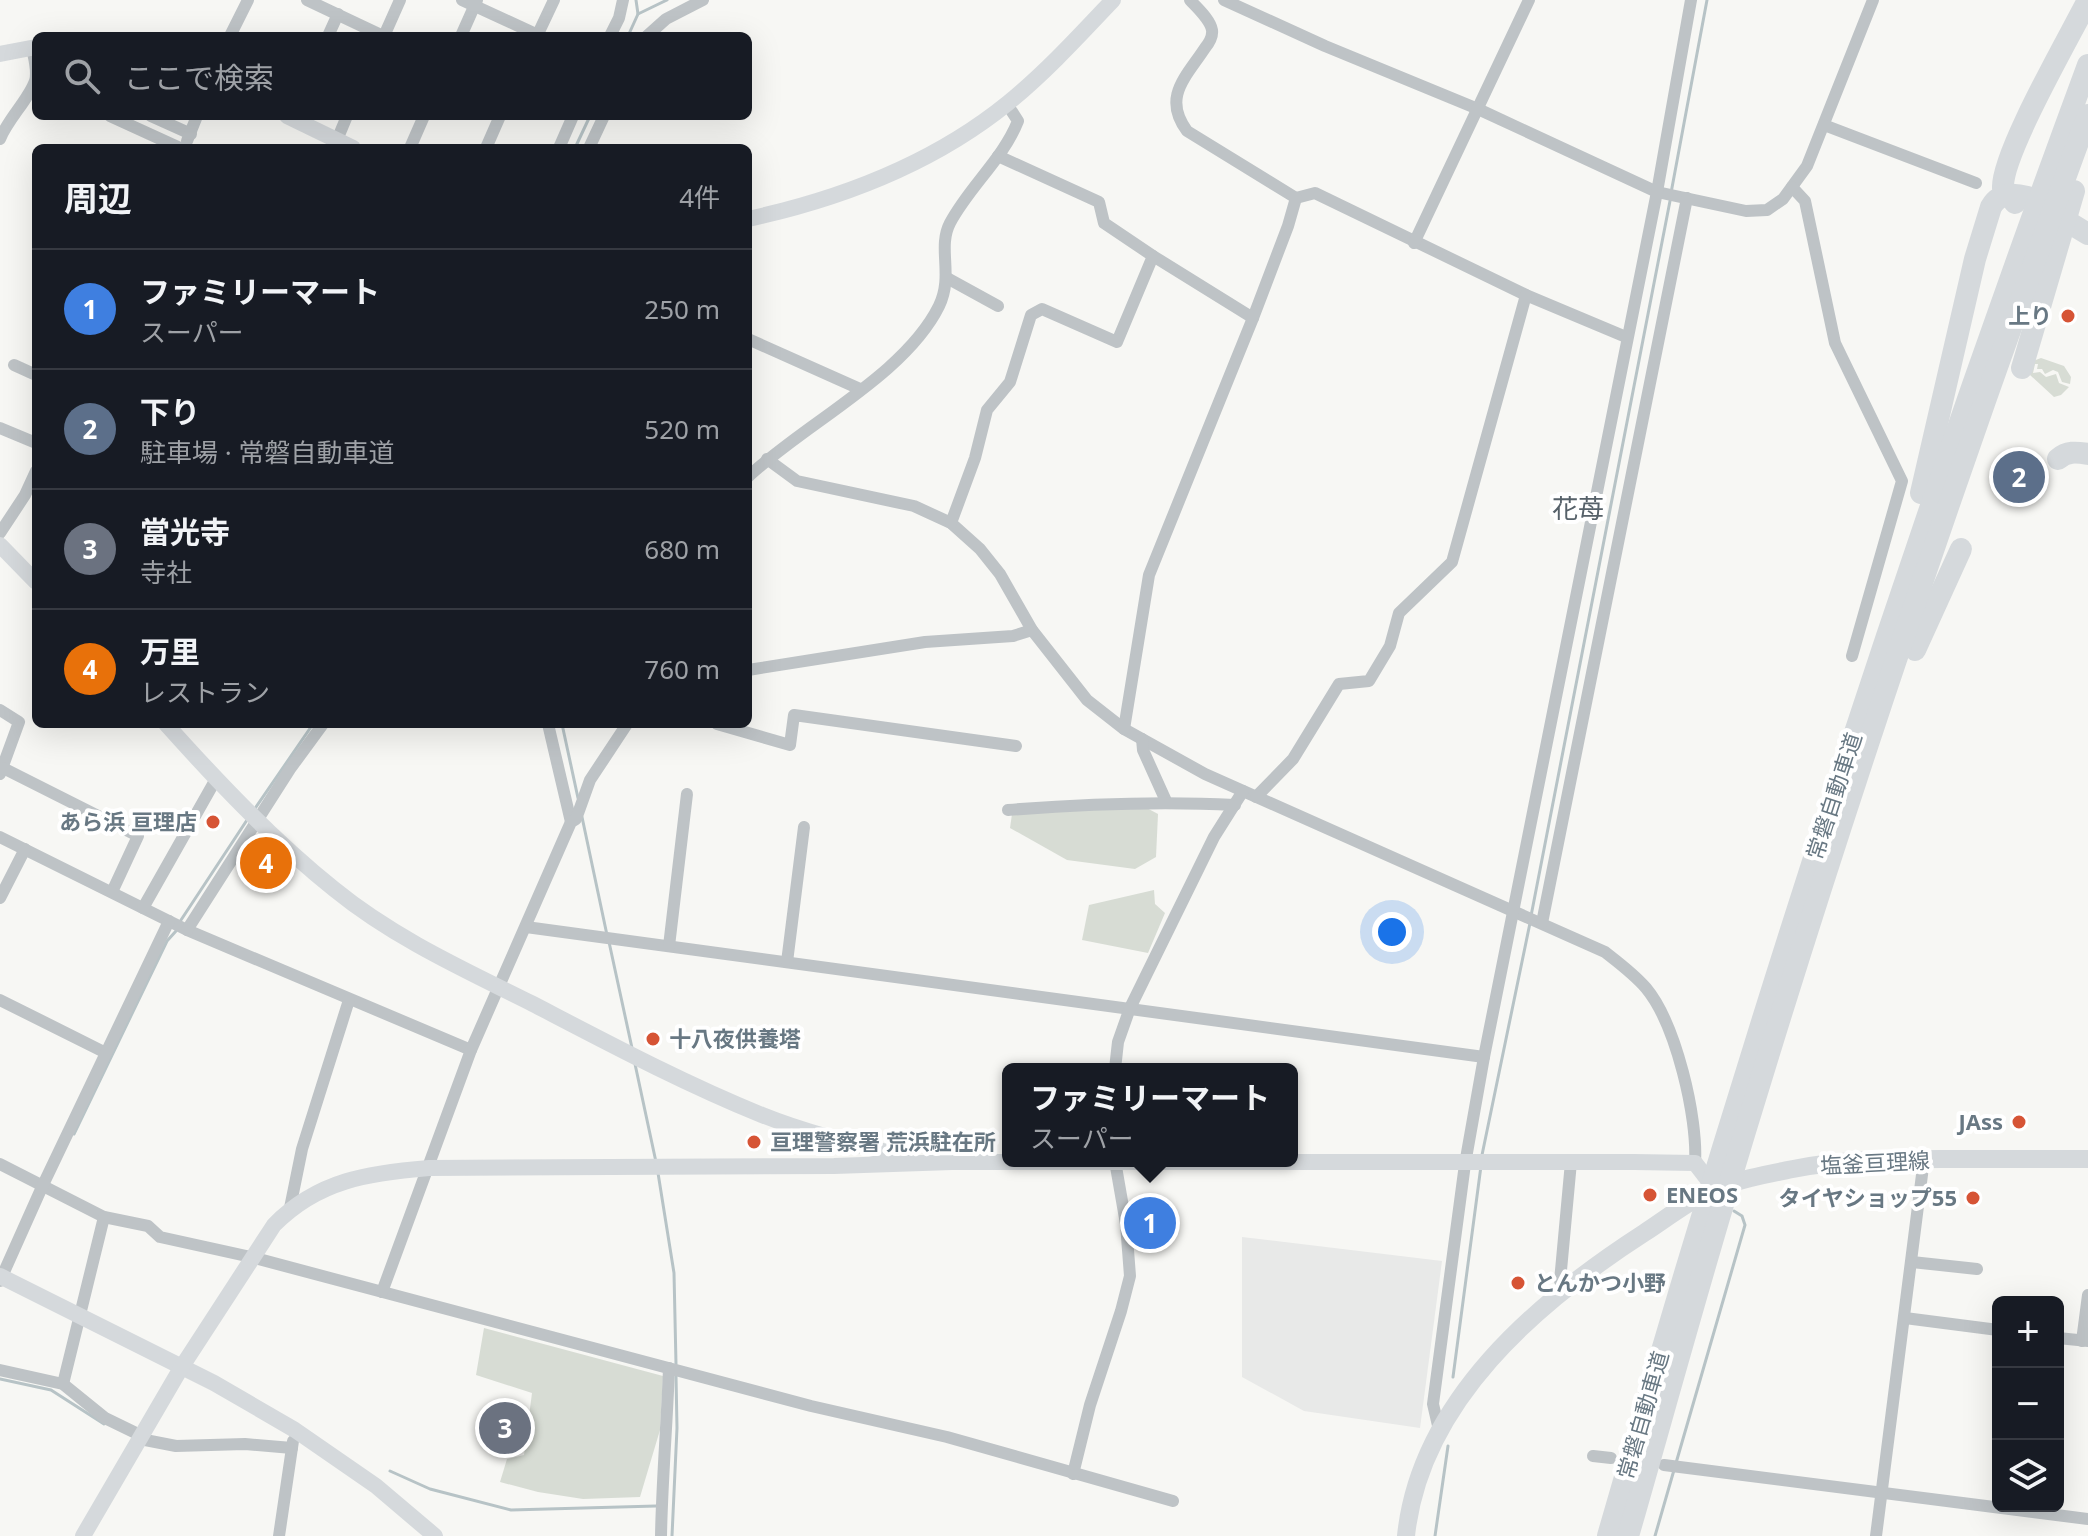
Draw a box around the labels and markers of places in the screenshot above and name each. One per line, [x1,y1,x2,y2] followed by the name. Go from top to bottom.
[2008,300,2052,330] place label: 上り
[2059,307,2077,325] marker: 上り
[1993,447,2045,507] pin: 2
[59,806,197,836] place label: あら浜 亘理店
[204,813,222,831] marker: あら浜 亘理店
[240,833,292,893] pin: 4
[669,1023,801,1053] place label: 十八夜供養塔
[644,1030,662,1048] marker: 十八夜供養塔
[1956,1106,2003,1136] place label: JAss
[2010,1113,2028,1131] marker: JAss
[770,1126,996,1156] place label: 亘理警察署 荒浜駐在所
[745,1133,763,1151] marker: 亘理警察署 荒浜駐在所
[1666,1179,1738,1209] place label: ENEOS
[1778,1182,1957,1212] place label: タイヤショップ55
[1641,1186,1659,1204] marker: ENEOS
[1964,1189,1982,1207] marker: タイヤショップ55
[1124,1193,1176,1253] pin: 1
[1534,1267,1666,1297] place label: とんかつ小野
[1509,1274,1527,1292] marker: とんかつ小野
[479,1398,531,1458] pin: 3

